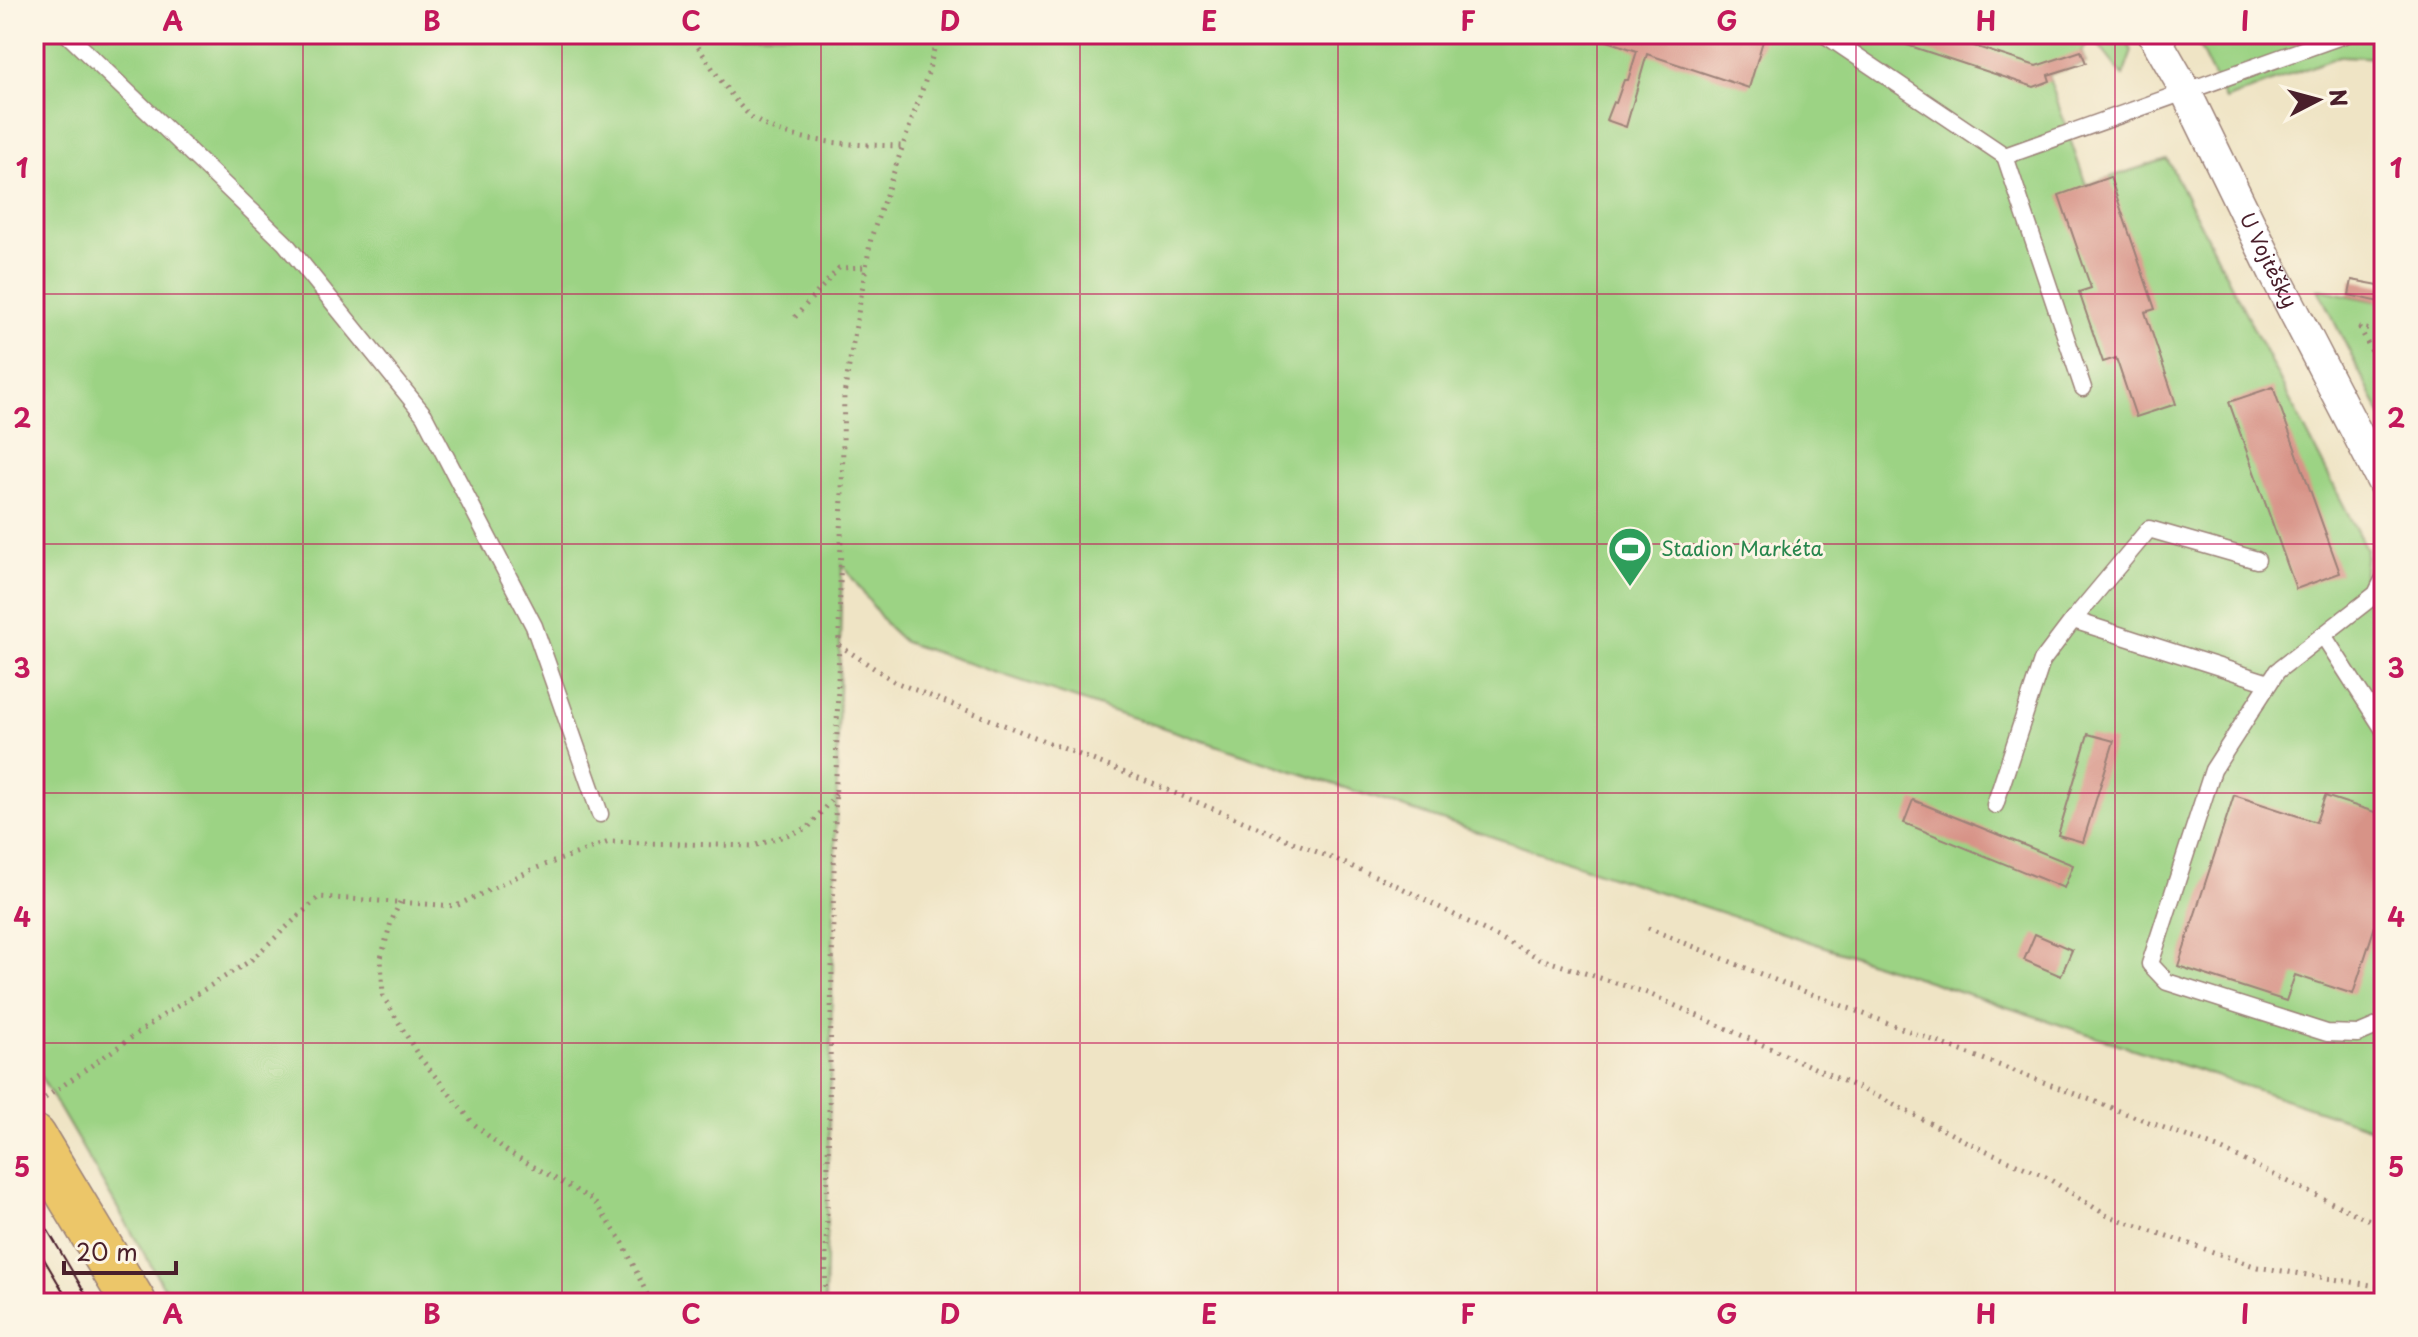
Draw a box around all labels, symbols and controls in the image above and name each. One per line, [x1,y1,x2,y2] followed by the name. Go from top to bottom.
[163,1,183,40] text: A
[423,1,441,40] text: B
[681,1,701,40] text: C
[940,1,960,40] text: D
[1201,1,1217,40] text: E
[1460,1,1476,40] text: F
[1716,1,1738,40] text: G
[1976,1,1996,40] text: H
[2241,1,2249,40] text: I
[2278,60,2358,140] north arrow
[2322,87,2357,108] text: N
[16,148,28,187] text: 1
[2390,148,2402,187] text: 1
[2233,207,2305,313] street label: U Vojtěšky
[13,398,31,437] text: 2
[2387,398,2405,437] text: 2
[1606,525,1654,588] sports icon: Stadion Markéta
[1661,533,1824,563] place label: Stadion Markéta
[13,648,31,687] text: 3
[2387,648,2405,687] text: 3
[13,897,31,936] text: 4
[2387,897,2405,936] text: 4
[14,1147,30,1186] text: 5
[2388,1147,2404,1186] text: 5
[64,1225,176,1275] scale bar
[76,1233,138,1269] text: 20 m
[163,1294,183,1333] text: A
[423,1294,441,1333] text: B
[681,1294,701,1333] text: C
[940,1294,960,1333] text: D
[1201,1294,1217,1333] text: E
[1460,1294,1476,1333] text: F
[1716,1294,1738,1333] text: G
[1976,1294,1996,1333] text: H
[2241,1294,2249,1333] text: I

